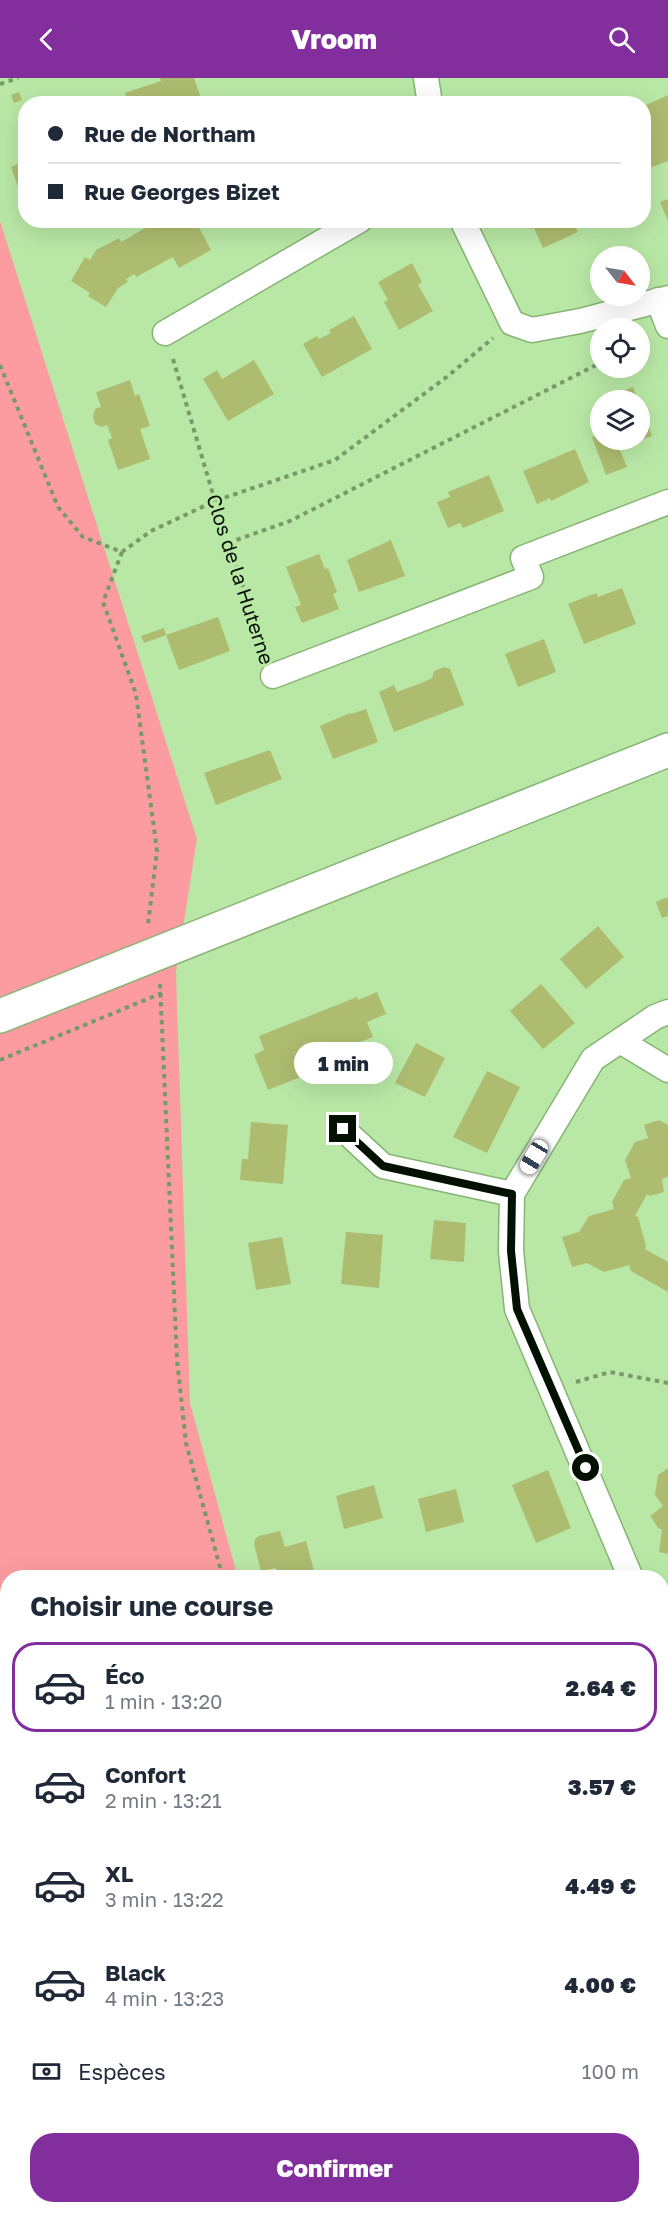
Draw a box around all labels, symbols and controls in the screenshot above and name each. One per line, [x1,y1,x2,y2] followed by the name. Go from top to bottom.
[30,23,63,56] icon: back
[291,23,377,55] text: Vroom
[605,23,638,56] icon: search
[84,120,256,147] text: Rue de Northam
[84,178,280,205] text: Rue Georges Bizet
[590,246,650,306] north arrow
[590,246,650,450] map controls
[590,318,650,378] button: locate
[590,390,650,450] button: layers
[202,491,280,667] street label: Clos de la Huterne
[294,1042,392,1084] callout: 1 min
[318,1051,369,1075] text: 1 min
[329,1115,356,1142] route end
[517,1137,551,1177] car
[572,1454,599,1481] route start
[30,1590,273,1622] text: Choisir une course
[33,1660,87,1714] icon: car
[105,1662,144,1689] text: Éco
[565,1674,636,1701] text: 2.64 €
[105,1689,222,1713] text: 1 min · 13:20
[33,1759,87,1813] icon: car
[105,1761,186,1788] text: Confort
[568,1773,636,1800] text: 3.57 €
[105,1788,222,1812] text: 2 min · 13:21
[33,1858,87,1912] icon: car
[105,1860,133,1887] text: XL
[565,1872,636,1899] text: 4.49 €
[105,1887,224,1911] text: 3 min · 13:22
[33,1957,87,2011] icon: car
[105,1959,166,1986] text: Black
[564,1971,636,1998] text: 4.00 €
[105,1986,224,2010] text: 4 min · 13:23
[30,2055,63,2088] icon: cash
[78,2058,166,2085] text: Espèces
[582,2059,639,2083] text: 100 m
[30,2133,639,2202] button: Confirmer

